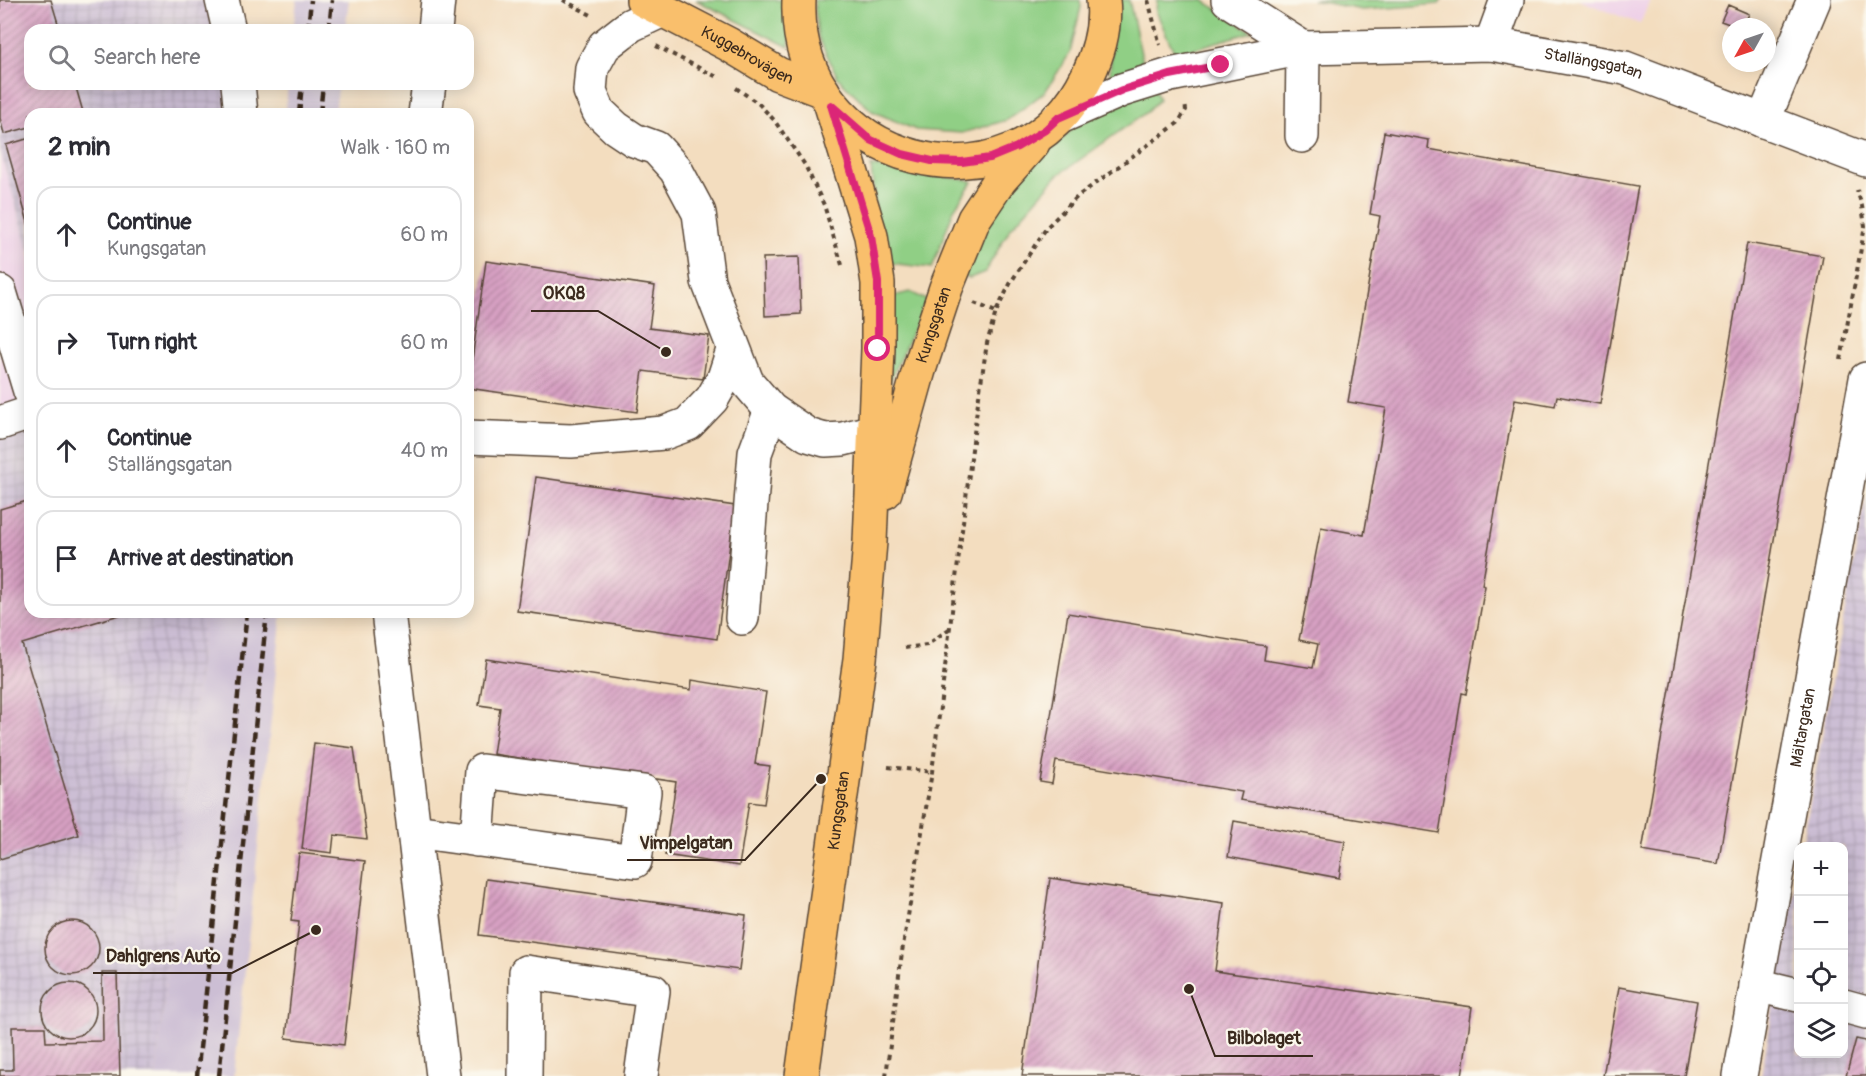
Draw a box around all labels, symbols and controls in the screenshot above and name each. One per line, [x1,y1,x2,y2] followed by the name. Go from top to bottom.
[1722,18,1776,72] north arrow
[697,22,796,89] street label: Kuggebrovägen
[24,24,474,90] search box
[45,41,78,74] icon: search
[93,43,200,71] text: Search here
[1542,44,1645,84] street label: Stallängsgatan
[1207,51,1233,77] route end
[48,131,110,163] text: 2 min
[340,135,450,160] text: Walk · 160 m
[107,208,191,236] text: Continue
[50,218,83,251] icon: ahead
[401,222,448,247] text: 60 m
[107,236,206,261] text: Kungsgatan
[531,275,598,311] callout: OKQ8
[543,282,585,305] text: OKQ8
[912,284,956,366] street label: Kungsgatan
[50,326,83,359] icon: right
[107,328,197,356] text: Turn right
[401,330,448,355] text: 60 m
[864,335,890,361] route start
[107,424,191,452] text: Continue
[50,434,83,467] icon: ahead
[401,438,448,463] text: 40 m
[107,452,232,477] text: Stallängsgatan
[50,542,83,575] icon: arrive
[107,544,293,572] text: Arrive at destination
[1786,686,1820,769] street label: Mältargatan
[824,770,854,851] street label: Kungsgatan
[627,824,745,860] callout: Vimpelgatan
[639,832,733,855] text: Vimpelgatan
[1794,842,1848,1058] map controls
[1794,842,1848,896] button: +
[1794,896,1848,950] button: −
[93,937,232,973] callout: Dahlgrens Auto
[106,945,221,968] text: Dahlgrens Auto
[1794,950,1848,1004] button: locate
[1794,1004,1848,1058] button: layers
[1215,1020,1313,1056] callout: Bilbolaget
[1227,1027,1302,1050] text: Bilbolaget

